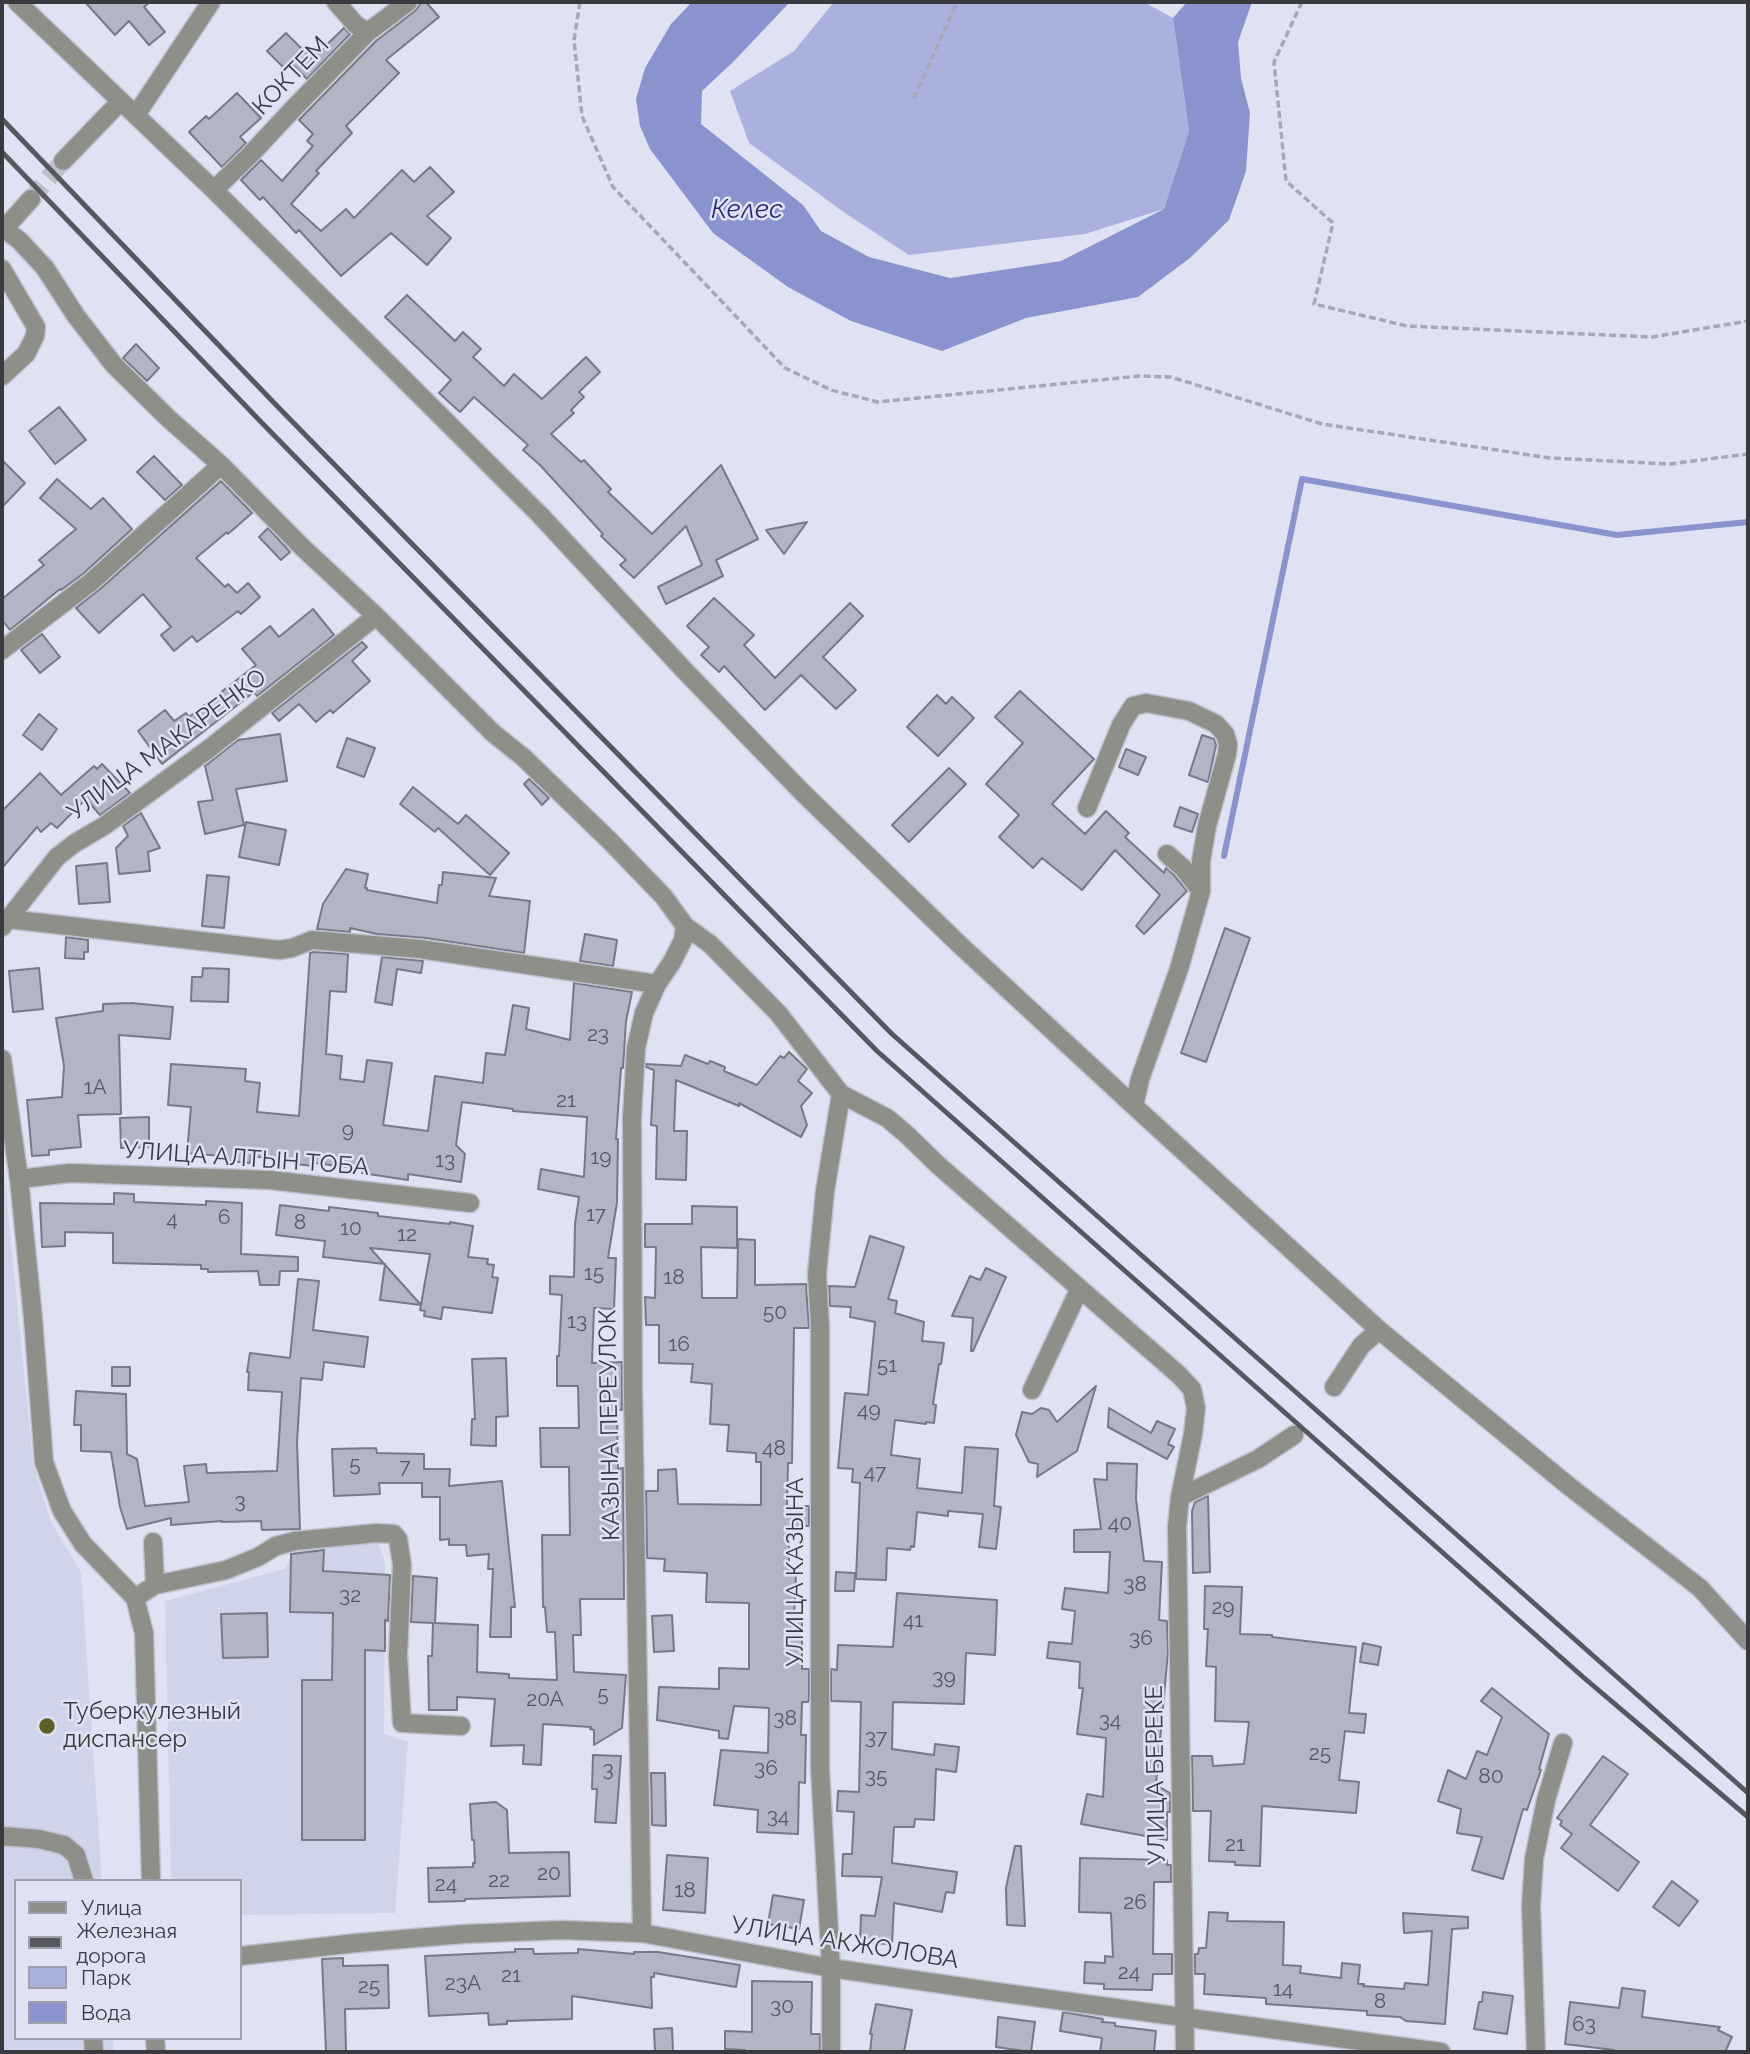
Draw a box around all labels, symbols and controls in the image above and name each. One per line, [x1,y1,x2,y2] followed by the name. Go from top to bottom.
[247,31,335,121] street label: КОКТЕМ
[711,194,783,226] water label: Келес
[62,663,272,827] street label: УЛИЦА МАКАРЕНКО
[587,1022,609,1048] house number: 23
[83,1075,107,1101] house number: 1А
[556,1088,576,1114] house number: 21
[342,1118,354,1144] house number: 9
[122,1136,370,1182] street label: УЛИЦА АЛТЫН ТОБА
[590,1145,612,1171] house number: 19
[435,1148,455,1174] house number: 13
[586,1202,606,1228] house number: 17
[218,1205,230,1231] house number: 6
[166,1207,178,1233] house number: 4
[294,1210,306,1236] house number: 8
[340,1216,362,1242] house number: 10
[397,1222,417,1248] house number: 12
[584,1261,604,1287] house number: 15
[663,1265,685,1291] house number: 18
[763,1300,787,1326] house number: 50
[567,1309,587,1335] house number: 13
[594,1309,626,1541] street label: КАЗЫНА ПЕРЕУЛОК
[668,1332,690,1358] house number: 16
[877,1353,897,1379] house number: 51
[857,1398,881,1424] house number: 49
[762,1436,786,1462] house number: 48
[349,1452,361,1478] house number: 5
[399,1454,411,1480] house number: 7
[864,1460,886,1486] house number: 47
[782,1477,810,1667] street label: УЛИЦА КАЗЫНА
[234,1489,246,1515] house number: 3
[1108,1511,1132,1537] house number: 40
[1123,1572,1147,1598] house number: 38
[339,1583,361,1609] house number: 32
[1211,1595,1235,1621] house number: 29
[903,1608,923,1634] house number: 41
[1129,1626,1153,1652] house number: 36
[932,1665,956,1691] house number: 39
[597,1682,609,1708] house number: 5
[1140,1685,1172,1865] street label: УЛИЦА БЕРЕКЕ
[526,1687,564,1713] house number: 20А
[63,1698,241,1754] place label: Туберкулезный диспансер
[773,1706,797,1732] house number: 38
[1099,1708,1121,1734] house number: 34
[37,1716,57,1736] marker: Туберкулезный диспансер
[865,1725,887,1751] house number: 37
[1309,1741,1331,1767] house number: 25
[754,1756,778,1782] house number: 36
[602,1757,614,1783] house number: 3
[865,1764,887,1790] house number: 35
[1478,1764,1504,1790] house number: 80
[767,1804,789,1830] house number: 34
[1225,1832,1245,1858] house number: 21
[537,1861,561,1887] house number: 20
[488,1868,510,1894] house number: 22
[435,1872,457,1898] house number: 24
[674,1878,696,1904] house number: 18
[14,1879,242,2040] legend
[1123,1890,1147,1916] house number: 26
[81,1895,142,1920] text: Улица
[729,1911,961,1975] street label: УЛИЦА АКЖОЛОВА
[76,1918,177,1968] text: Железная дорога
[1118,1960,1140,1986] house number: 24
[501,1963,521,1989] house number: 21
[81,1965,131,1990] text: Парк
[445,1971,481,1997] house number: 23А
[358,1974,380,2000] house number: 25
[1273,1977,1293,2003] house number: 14
[1374,1989,1386,2015] house number: 8
[770,1994,794,2020] house number: 30
[81,2000,131,2025] text: Вода
[1572,2012,1596,2038] house number: 63

